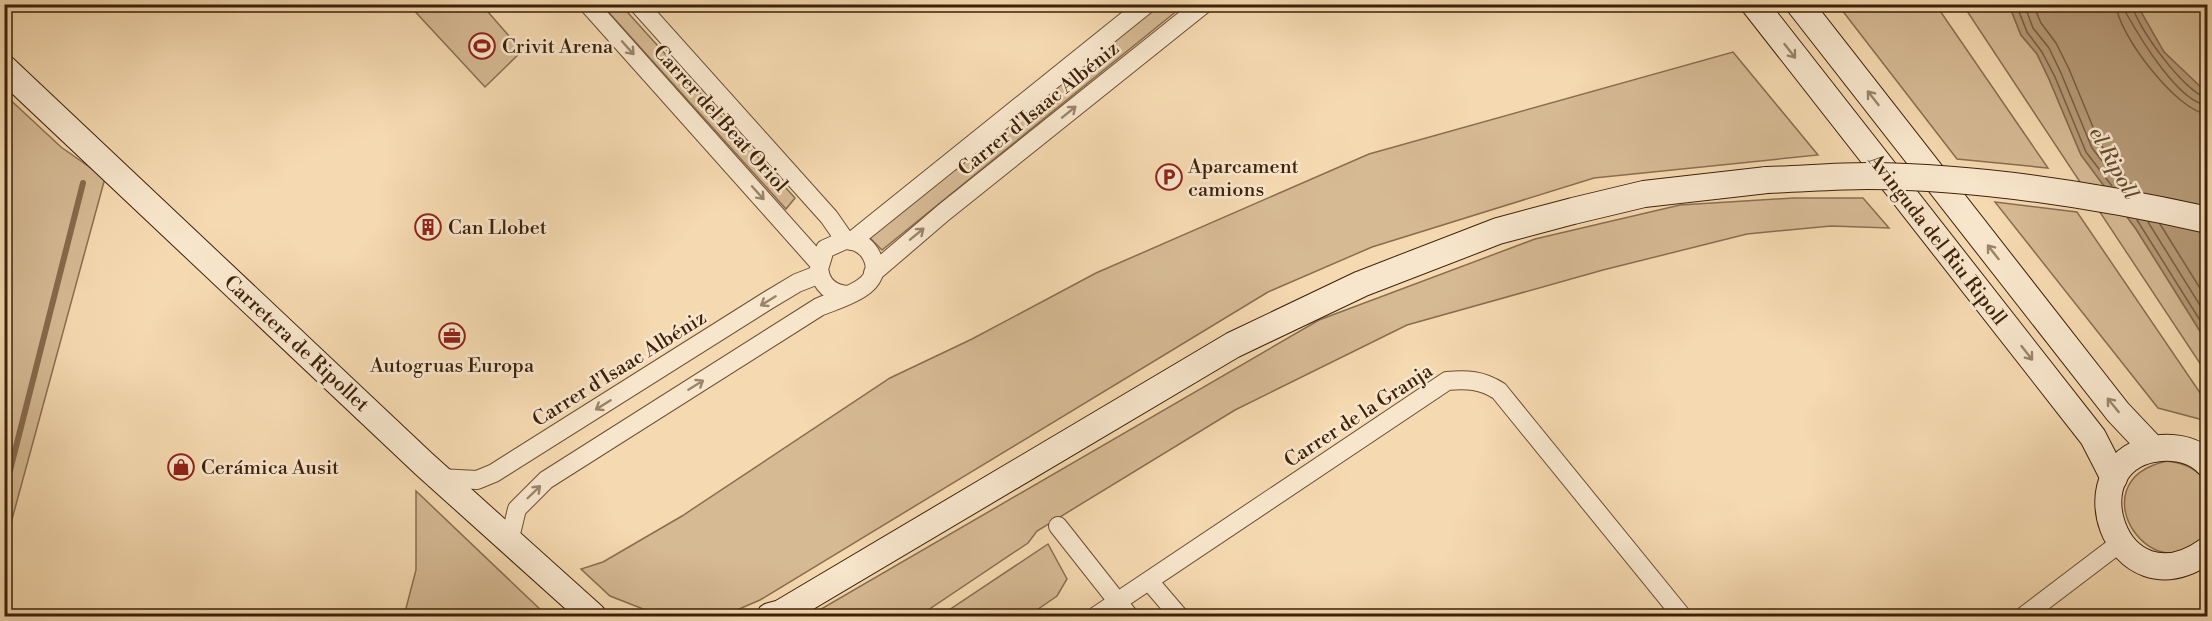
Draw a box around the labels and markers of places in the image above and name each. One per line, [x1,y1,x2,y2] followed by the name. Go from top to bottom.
[467,31,497,61] sports icon: Crivit Arena
[502,35,614,60] place label: Crivit Arena
[1187,155,1299,203] place label: Aparcament camions
[1154,162,1184,192] parking icon: Aparcament camions
[413,212,443,242] building icon: Can Llobet
[448,216,547,241] place label: Can Llobet
[437,321,467,351] office icon: Autogruas Europa
[369,354,535,379] place label: Autogruas Europa
[166,452,196,482] shop icon: Cerámica Ausit
[201,456,339,481] place label: Cerámica Ausit

